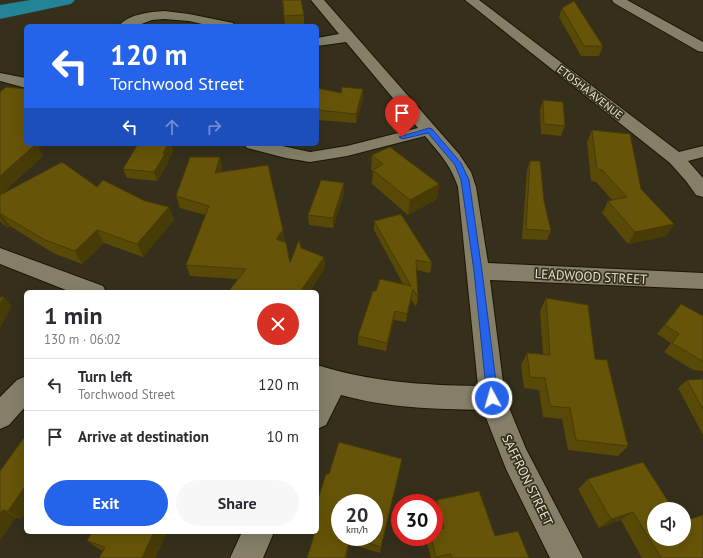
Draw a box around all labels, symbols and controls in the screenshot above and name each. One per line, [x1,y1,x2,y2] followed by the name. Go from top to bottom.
[110,36,187,73] text: 120 m
[44,40,96,92] icon: left
[554,62,626,122] street label: ETOSHA AVENUE
[110,72,244,95] text: Torchwood Street
[385,96,419,137] pin
[391,102,413,124] icon: arrive
[119,116,141,138] icon: left
[161,116,183,138] icon: ahead
[203,116,225,138] icon: right
[534,265,648,288] street label: LEADWOOD STREET
[44,300,103,331] text: 1 min
[257,303,299,345] button: close
[44,331,121,348] text: 130 m · 06:02
[78,367,132,386] text: Turn left
[44,374,66,396] icon: left
[258,375,299,394] text: 120 m
[471,377,513,419] position arrow
[78,386,175,403] text: Torchwood Street
[44,426,66,448] icon: arrive
[78,427,209,446] text: Arrive at destination
[266,427,299,446] text: 10 m
[498,432,557,529] street label: SAFFRON STREET
[44,480,168,526] button: Exit
[176,480,299,526] button: Share
[391,494,443,546] speed limit sign: 30
[346,502,368,528] text: 20
[647,502,691,546] map controls
[647,502,691,546] button: sound
[346,523,368,536] text: km/h

